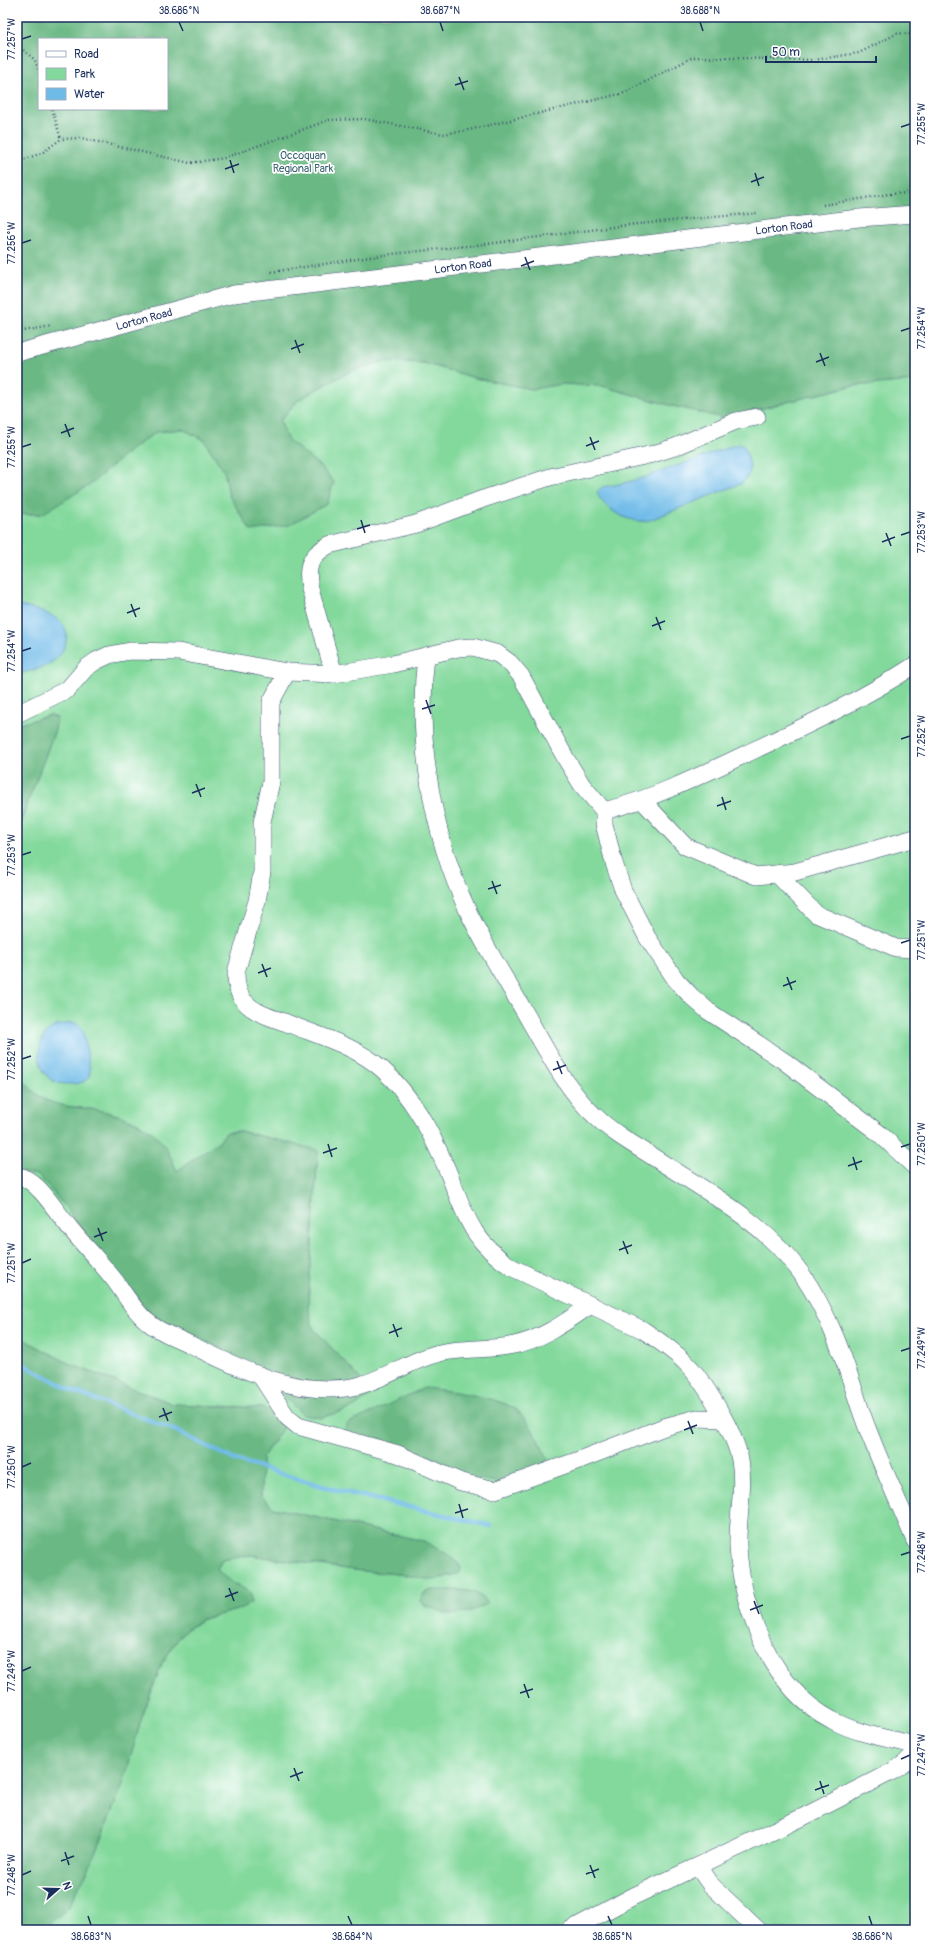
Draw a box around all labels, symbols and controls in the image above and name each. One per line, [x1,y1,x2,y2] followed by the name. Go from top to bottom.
[159,5,200,17] text: 38.686°N
[420,5,460,17] text: 38.687°N
[680,5,720,17] text: 38.688°N
[6,18,18,60] text: 77.257°W
[38,38,168,110] legend
[766,38,876,64] scale bar
[772,45,800,60] text: 50 m
[74,47,99,62] text: Road
[74,67,95,82] text: Park
[74,87,105,102] text: Water
[916,102,928,145] text: 77.255°W
[273,149,334,175] park label: Occoquan Regional Park
[755,218,813,237] street label: Lorton Road
[6,221,18,264] text: 77.256°W
[434,257,492,276] street label: Lorton Road
[115,306,174,333] street label: Lorton Road
[916,306,928,349] text: 77.254°W
[6,425,18,468] text: 77.255°W
[916,510,928,553] text: 77.253°W
[6,629,18,672] text: 77.254°W
[916,714,928,757] text: 77.252°W
[6,833,18,876] text: 77.253°W
[916,919,928,960] text: 77.251°W
[6,1037,18,1080] text: 77.252°W
[916,1122,928,1166] text: 77.250°W
[6,1242,18,1283] text: 77.251°W
[916,1326,928,1369] text: 77.249°W
[6,1445,18,1489] text: 77.250°W
[916,1530,928,1573] text: 77.248°W
[6,1649,18,1692] text: 77.249°W
[916,1733,928,1776] text: 77.247°W
[6,1853,18,1896] text: 77.248°W
[38,1869,78,1909] north arrow
[60,1880,74,1892] text: N
[71,1931,111,1943] text: 38.683°N
[332,1931,373,1943] text: 38.684°N
[592,1931,632,1943] text: 38.685°N
[852,1931,893,1943] text: 38.686°N

